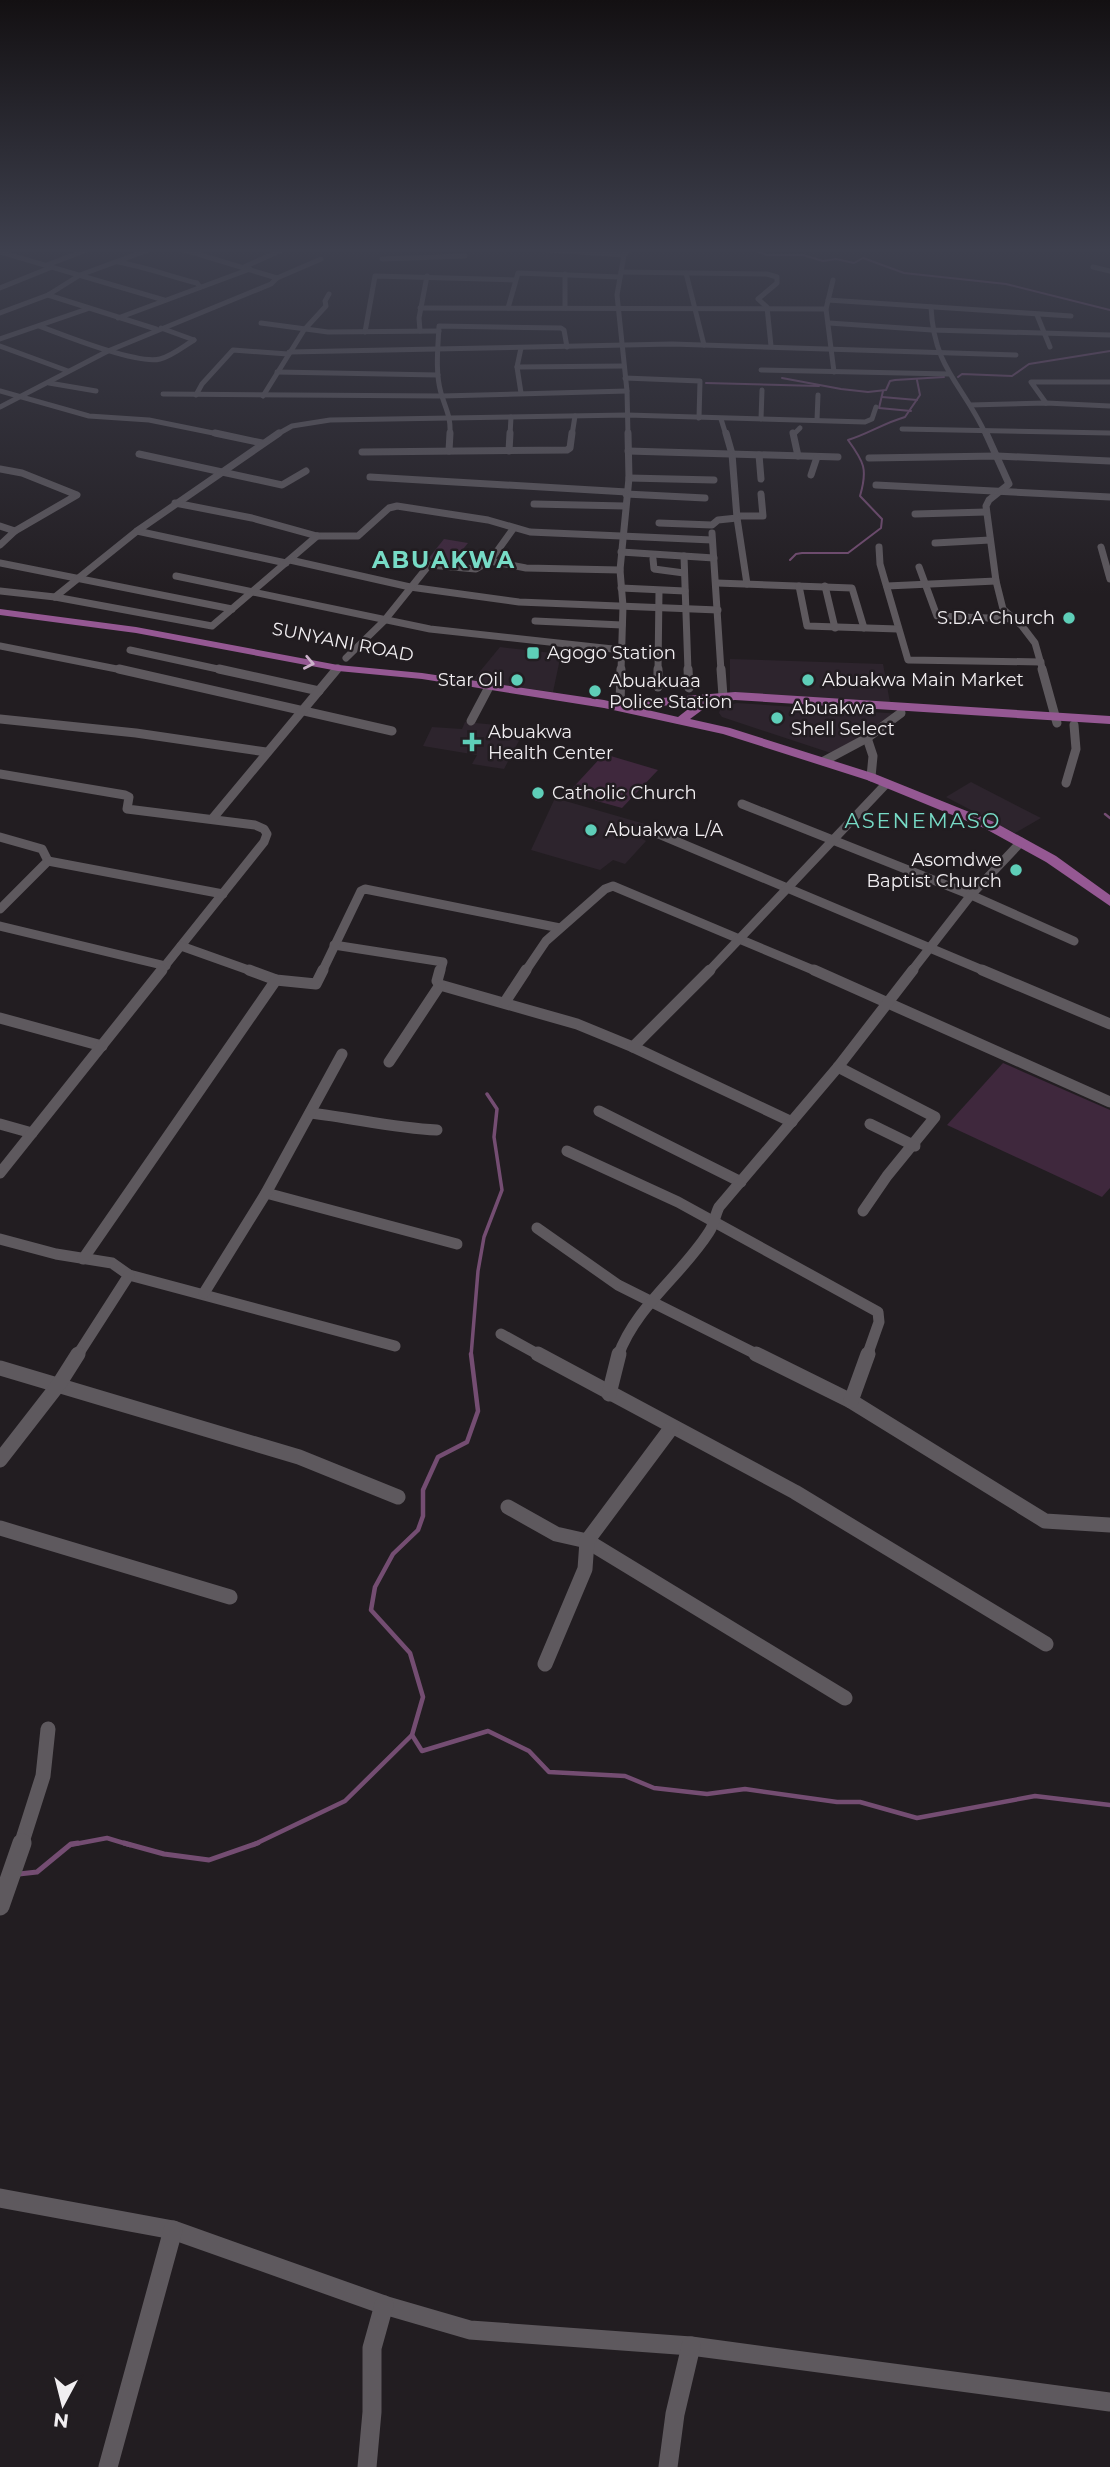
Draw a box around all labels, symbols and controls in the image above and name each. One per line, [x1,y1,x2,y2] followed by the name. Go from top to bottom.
[371,546,516,574] district label: ABUAKWA
[937,607,1055,629] place label: S.D.A Church
[1061,610,1077,626] marker: S.D.A Church
[270,617,416,667] street label: SUNYANI ROAD
[547,642,676,664] place label: Agogo Station
[525,645,541,661] marker: Agogo Station
[303,655,315,670] one-way arrow
[438,669,503,691] place label: Star Oil
[822,669,1024,691] place label: Abuakwa Main Market
[609,670,732,713] place label: Abuakuaa Police Station
[509,672,525,688] marker: Star Oil
[800,672,816,688] marker: Abuakwa Main Market
[587,683,603,699] marker: Abuakuaa Police Station
[791,697,895,740] place label: Abuakwa Shell Select
[769,710,785,726] marker: Abuakwa Shell Select
[488,721,613,764] place label: Abuakwa Health Center
[462,732,482,752] marker: Abuakwa Health Center
[552,782,697,804] place label: Catholic Church
[530,785,546,801] marker: Catholic Church
[845,808,1001,833] district label: ASENEMASO
[605,819,723,841] place label: Abuakwa L/A
[583,822,599,838] marker: Abuakwa L/A
[866,849,1002,892] place label: Asomdwe Baptist Church
[1008,862,1024,878] marker: Asomdwe Baptist Church
[28,2369,98,2439] north arrow
[52,2408,70,2433] text: N

